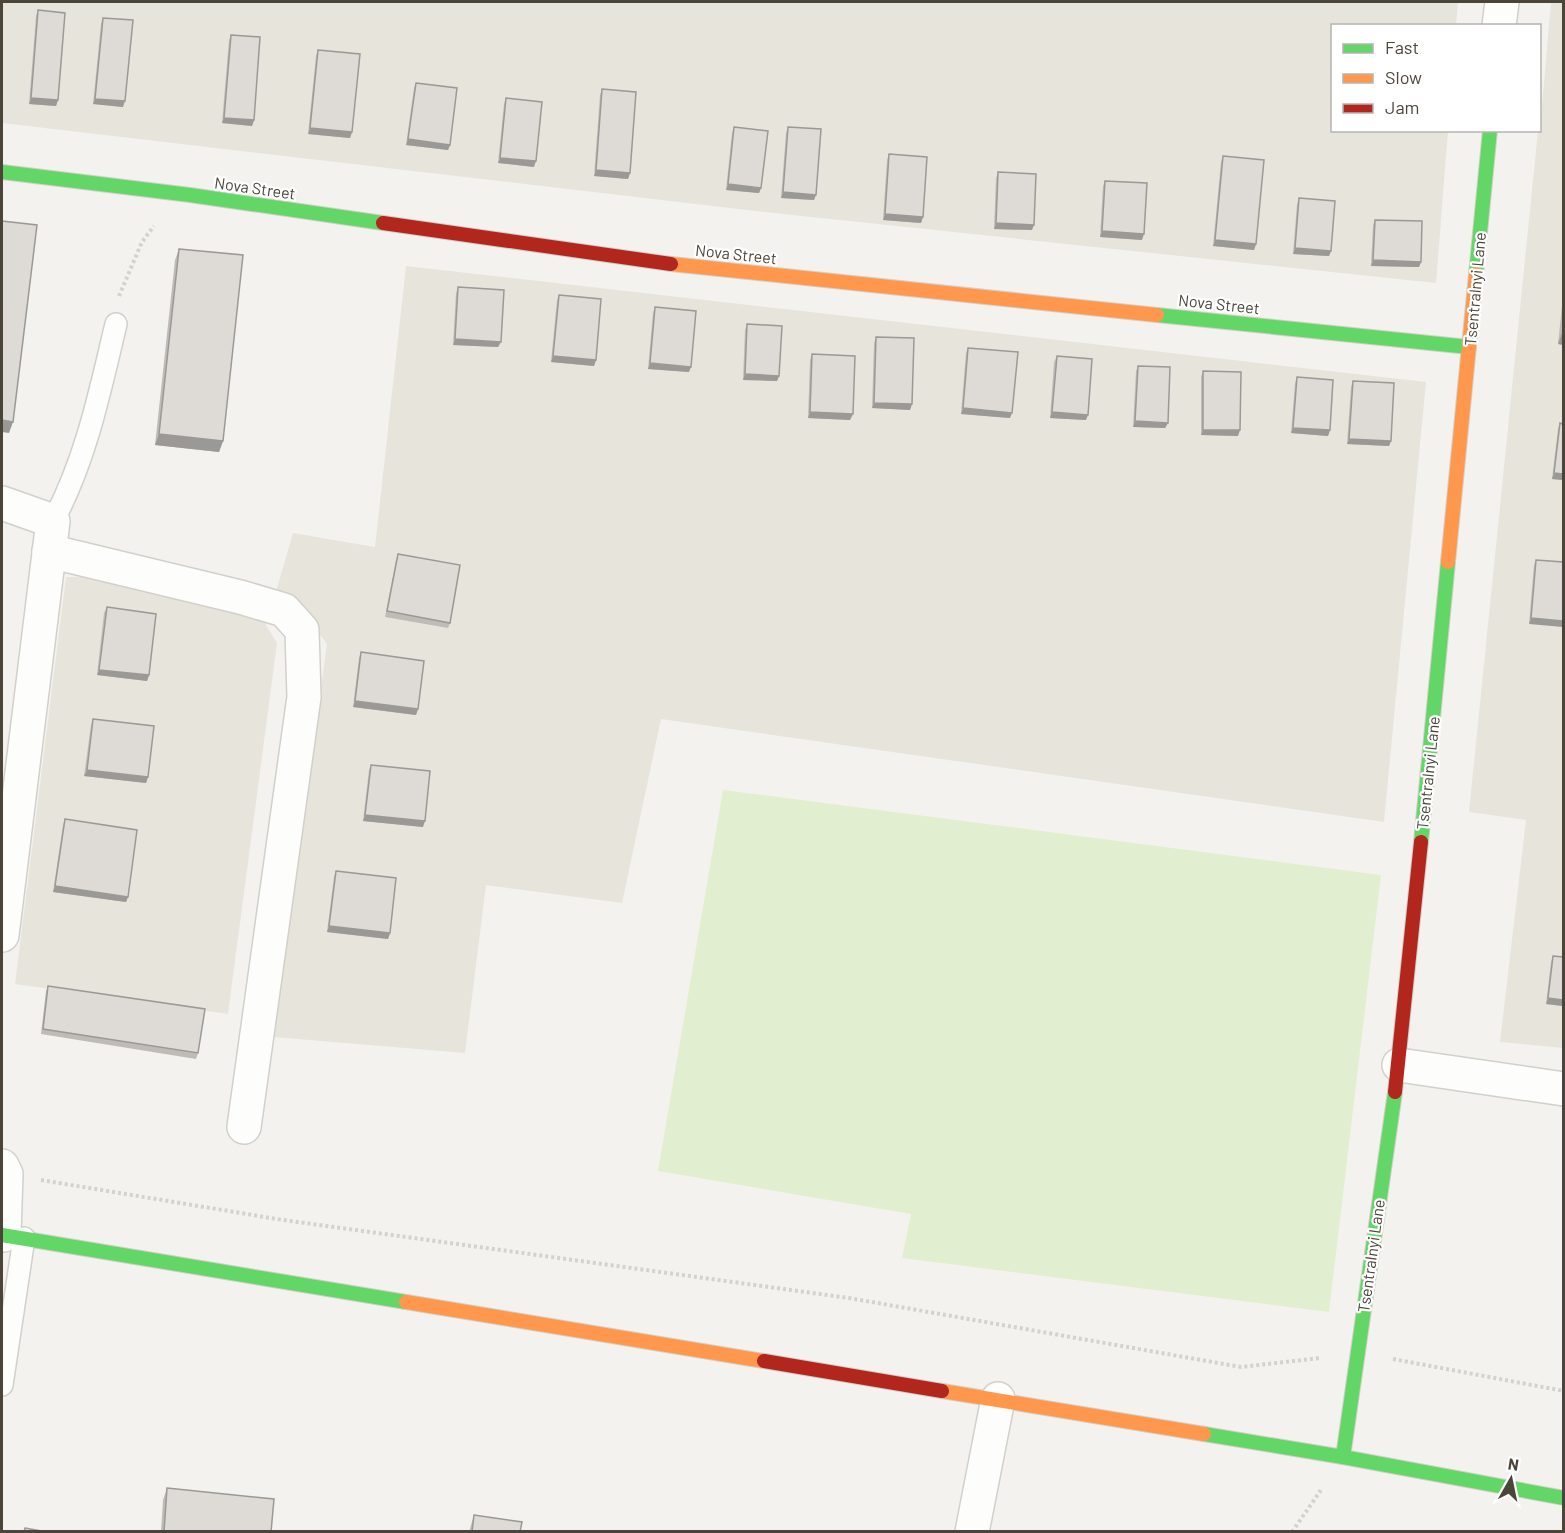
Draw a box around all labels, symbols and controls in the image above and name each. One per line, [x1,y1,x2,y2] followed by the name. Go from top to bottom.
[1331,24,1541,132] legend
[1385,36,1419,58] text: Fast
[1385,66,1422,88] text: Slow
[1385,96,1419,118] text: Jam
[213,172,297,203] street label: Nova Street
[1460,231,1489,347] street label: Tsentralnyi Lane
[694,240,778,267] street label: Nova Street
[1177,290,1261,317] street label: Nova Street
[1412,715,1443,831] street label: Tsentralnyi Lane
[1353,1198,1388,1314] street label: Tsentralnyi Lane
[1481,1449,1541,1509] north arrow
[1507,1453,1520,1474] text: N

